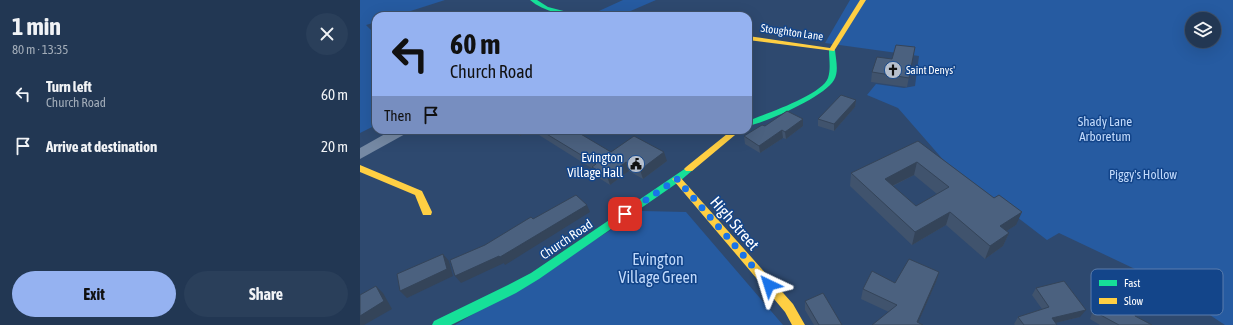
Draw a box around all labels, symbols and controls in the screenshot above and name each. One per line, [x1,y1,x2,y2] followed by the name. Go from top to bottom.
[1185,12,1221,48] map controls
[1185,12,1221,48] button: layers
[12,13,61,40] text: 1 min
[306,13,348,55] button: close
[760,22,824,42] street label: Stoughton Lane
[384,28,436,80] icon: left
[450,28,500,60] text: 60 m
[12,42,68,57] text: 80 m · 13:35
[883,60,903,80] church icon: Saint Denys'
[450,61,533,82] text: Church Road
[906,64,955,76] place label: Saint Denys'
[46,78,92,95] text: Turn left
[12,83,34,105] icon: left
[321,86,348,103] text: 60 m
[46,95,106,110] text: Church Road
[420,104,442,126] icon: arrive
[384,107,412,124] text: Then
[1078,114,1132,144] park label: Shady Lane Arboretum
[12,135,34,157] icon: arrive
[46,138,157,155] text: Arrive at destination
[321,138,348,155] text: 20 m
[567,150,624,180] place label: Evington Village Hall
[626,154,646,174] public building icon: Evington Village Hall
[1109,167,1177,182] park label: Piggy's Hollow
[706,193,763,254] street label: High Street
[608,197,642,231] pin
[614,203,636,225] icon: arrive
[537,216,595,262] street label: Church Road
[619,250,697,287] park label: Evington Village Green
[748,264,790,306] position arrow
[1091,269,1223,315] legend
[12,271,176,317] button: Exit
[184,271,348,317] button: Share
[1124,277,1140,289] text: Fast
[1124,295,1143,307] text: Slow

